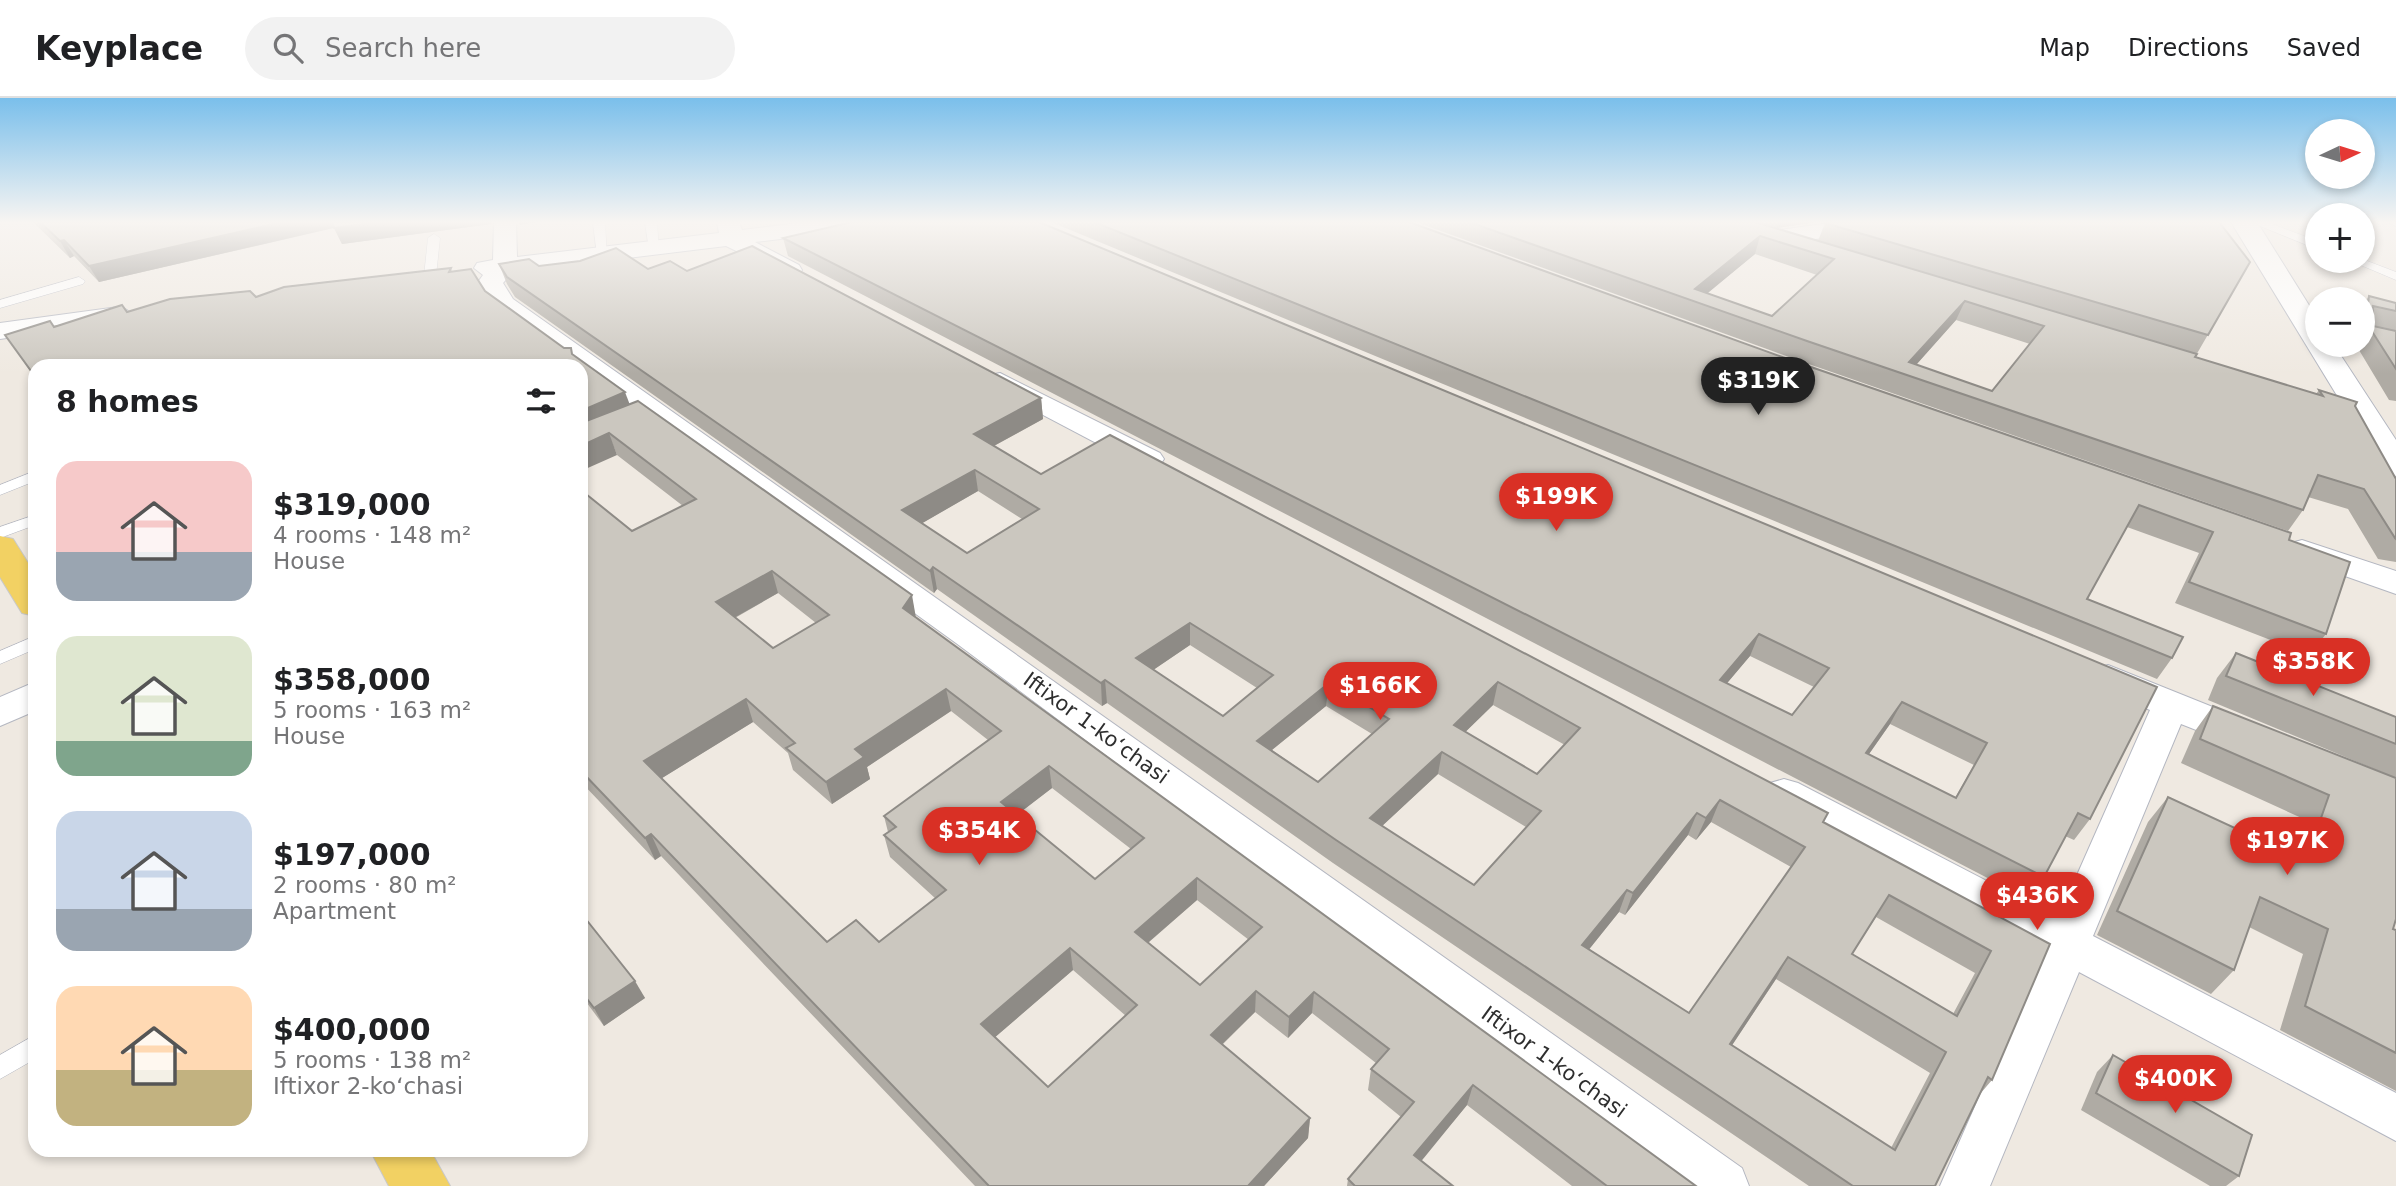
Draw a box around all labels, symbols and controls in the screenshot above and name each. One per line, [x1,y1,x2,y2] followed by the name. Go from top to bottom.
[245,17,735,80] search box
[35,29,203,68] text: Keyplace
[269,29,307,67] icon: search
[325,33,481,63] text: Search here
[2039,34,2090,62] text: Map
[2128,34,2249,62] text: Directions
[2287,34,2361,62] text: Saved
[2305,119,2375,189] north arrow
[2305,119,2375,357] map controls
[2305,203,2375,273] button: +
[2305,287,2375,357] button: −
[1709,358,1807,417] pin: $319K
[1717,367,1799,393] text: $319K
[522,382,560,420] icon: filters
[56,384,199,419] text: 8 homes
[1507,474,1605,533] pin: $199K
[1515,483,1597,509] text: $199K
[273,487,431,522] text: $319,000
[112,489,196,573] icon: home
[273,522,471,548] text: 4 rooms · 148 m²
[273,548,345,574] text: House
[2264,638,2362,698] pin: $358K
[2272,648,2354,674] text: $358K
[273,662,431,697] text: $358,000
[1331,662,1429,722] pin: $166K
[112,664,196,748] icon: home
[1019,667,1173,789] street label: Iftixor 1-koʻchasi
[1339,672,1421,698] text: $166K
[273,697,471,723] text: 5 rooms · 163 m²
[273,723,345,749] text: House
[930,808,1028,867] pin: $354K
[938,817,1020,843] text: $354K
[2238,818,2336,877] pin: $197K
[2246,827,2328,853] text: $197K
[273,837,431,872] text: $197,000
[112,839,196,923] icon: home
[273,872,457,898] text: 2 rooms · 80 m²
[1988,872,2086,932] pin: $436K
[1996,882,2078,908] text: $436K
[273,898,396,924] text: Apartment
[1477,1001,1631,1123] street label: Iftixor 1-koʻchasi
[273,1012,431,1047] text: $400,000
[112,1014,196,1098] icon: home
[273,1047,471,1073] text: 5 rooms · 138 m²
[2126,1056,2224,1115] pin: $400K
[2134,1065,2216,1091] text: $400K
[273,1073,463,1099] text: Iftixor 2-koʻchasi

